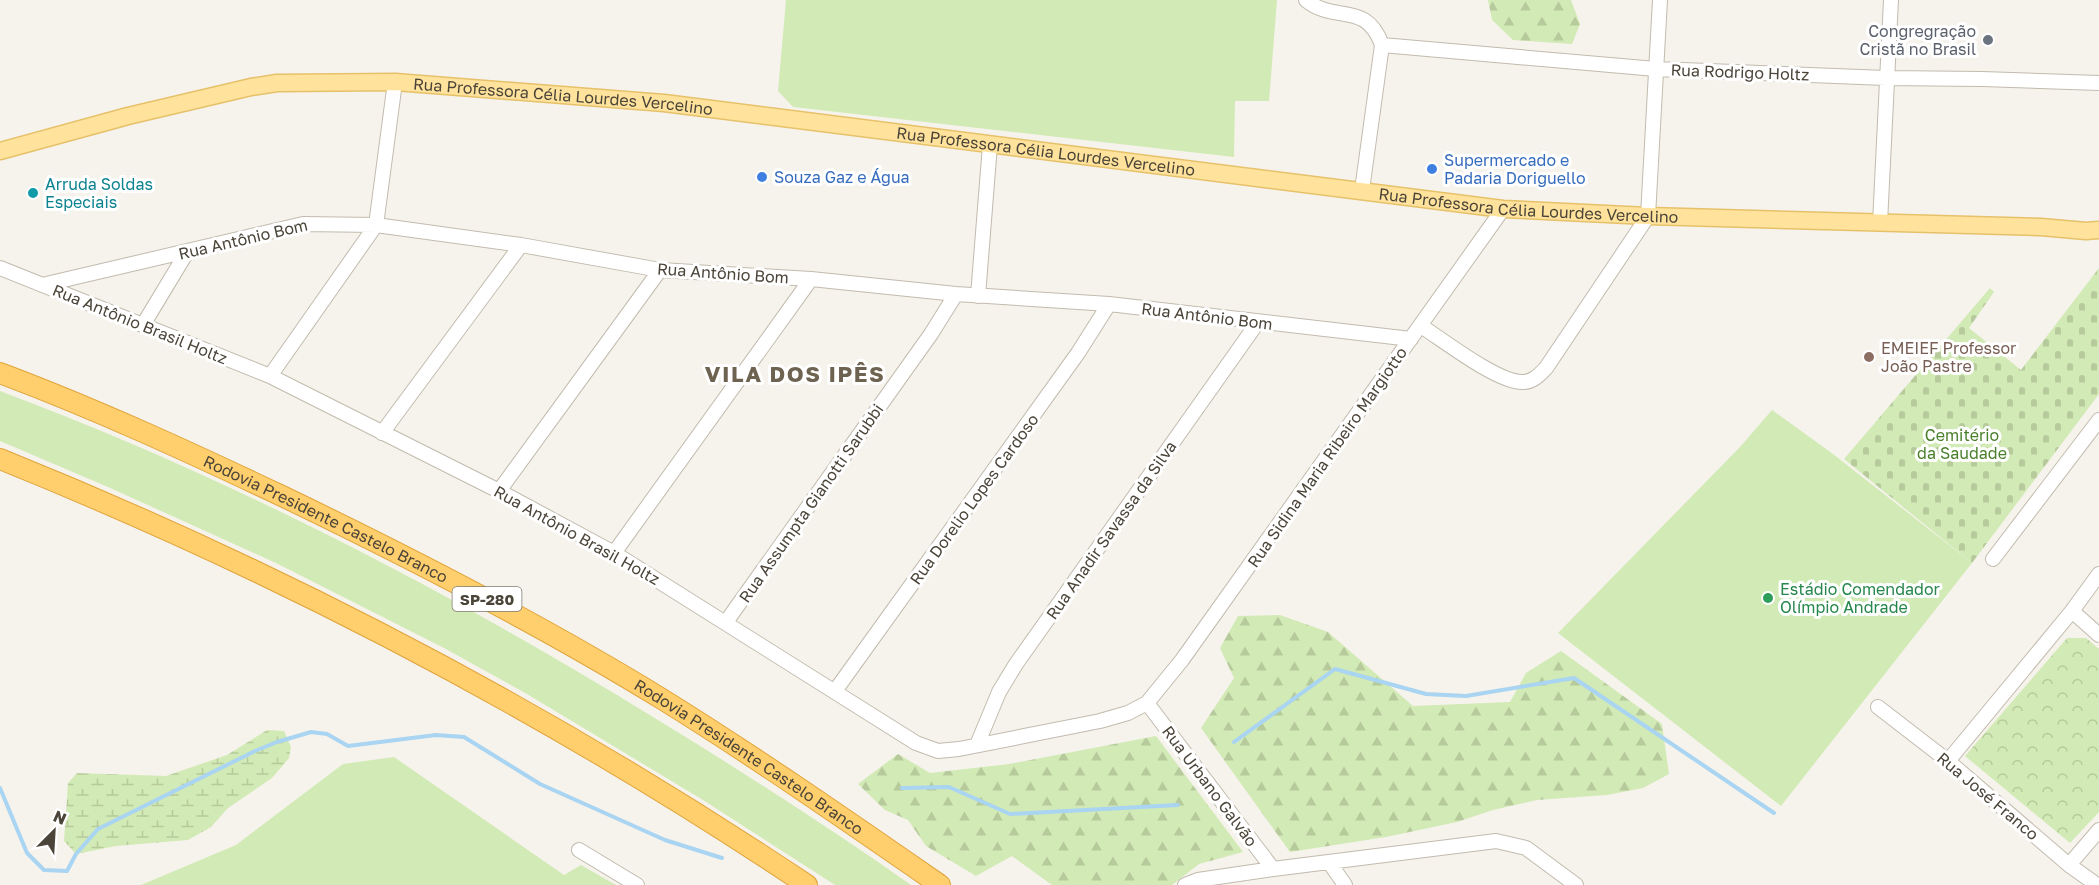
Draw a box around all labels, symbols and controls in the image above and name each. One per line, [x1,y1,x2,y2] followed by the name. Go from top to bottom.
[1860,21,1976,59] place label: Congregração Cristã no Brasil
[1981,33,1995,47] marker: Congregração Cristã no Brasil
[1670,60,1810,84] street label: Rua Rodrigo Holtz
[412,73,714,119] street label: Rua Professora Célia Lourdes Vercelino
[895,122,1196,180] street label: Rua Professora Célia Lourdes Vercelino
[1444,150,1586,188] place label: Supermercado e Padaria Doriguello
[1425,162,1439,176] marker: Supermercado e Padaria Doriguello
[774,167,910,187] place label: Souza Gaz e Água
[755,170,769,184] marker: Souza Gaz e Água
[45,174,153,212] place label: Arruda Soldas Especiais
[1378,183,1679,227] street label: Rua Professora Célia Lourdes Vercelino
[26,186,40,200] marker: Arruda Soldas Especiais
[176,214,310,264] street label: Rua Antônio Bom
[657,258,789,288] street label: Rua Antônio Bom
[50,280,230,368] street label: Rua Antônio Brasil Holtz
[1140,298,1274,334] street label: Rua Antônio Bom
[1881,338,2016,376] place label: EMEIEF Professor João Pastre
[1243,343,1411,571] street label: Rua Sidina Maria Ribeiro Margiotto
[1862,350,1876,364] marker: EMEIEF Professor João Pastre
[705,360,885,387] district label: VILA DOS IPÊS
[735,400,887,606] street label: Rua Assumpta Gianotti Sarubbi
[905,410,1043,588] street label: Rua Dorelio Lopes Cardoso
[1917,425,2007,463] park label: Cemitério da Saudade
[1042,437,1180,623] street label: Rua Anadir Savassa da Silva
[200,451,451,587] street label: Rodovia Presidente Castelo Branco
[491,481,663,589] street label: Rua Antônio Brasil Holtz
[1780,579,1940,617] place label: Estádio Comendador Olímpio Andrade
[452,587,522,611] road number: SP-280
[1761,591,1775,605] marker: Estádio Comendador Olímpio Andrade
[631,675,867,839] street label: Rodovia Presidente Castelo Branco
[1158,722,1262,850] street label: Rua Urbano Galvão
[1933,748,2043,844] street label: Rua José Franco
[24,801,84,861] north arrow
[50,806,70,829] text: N

